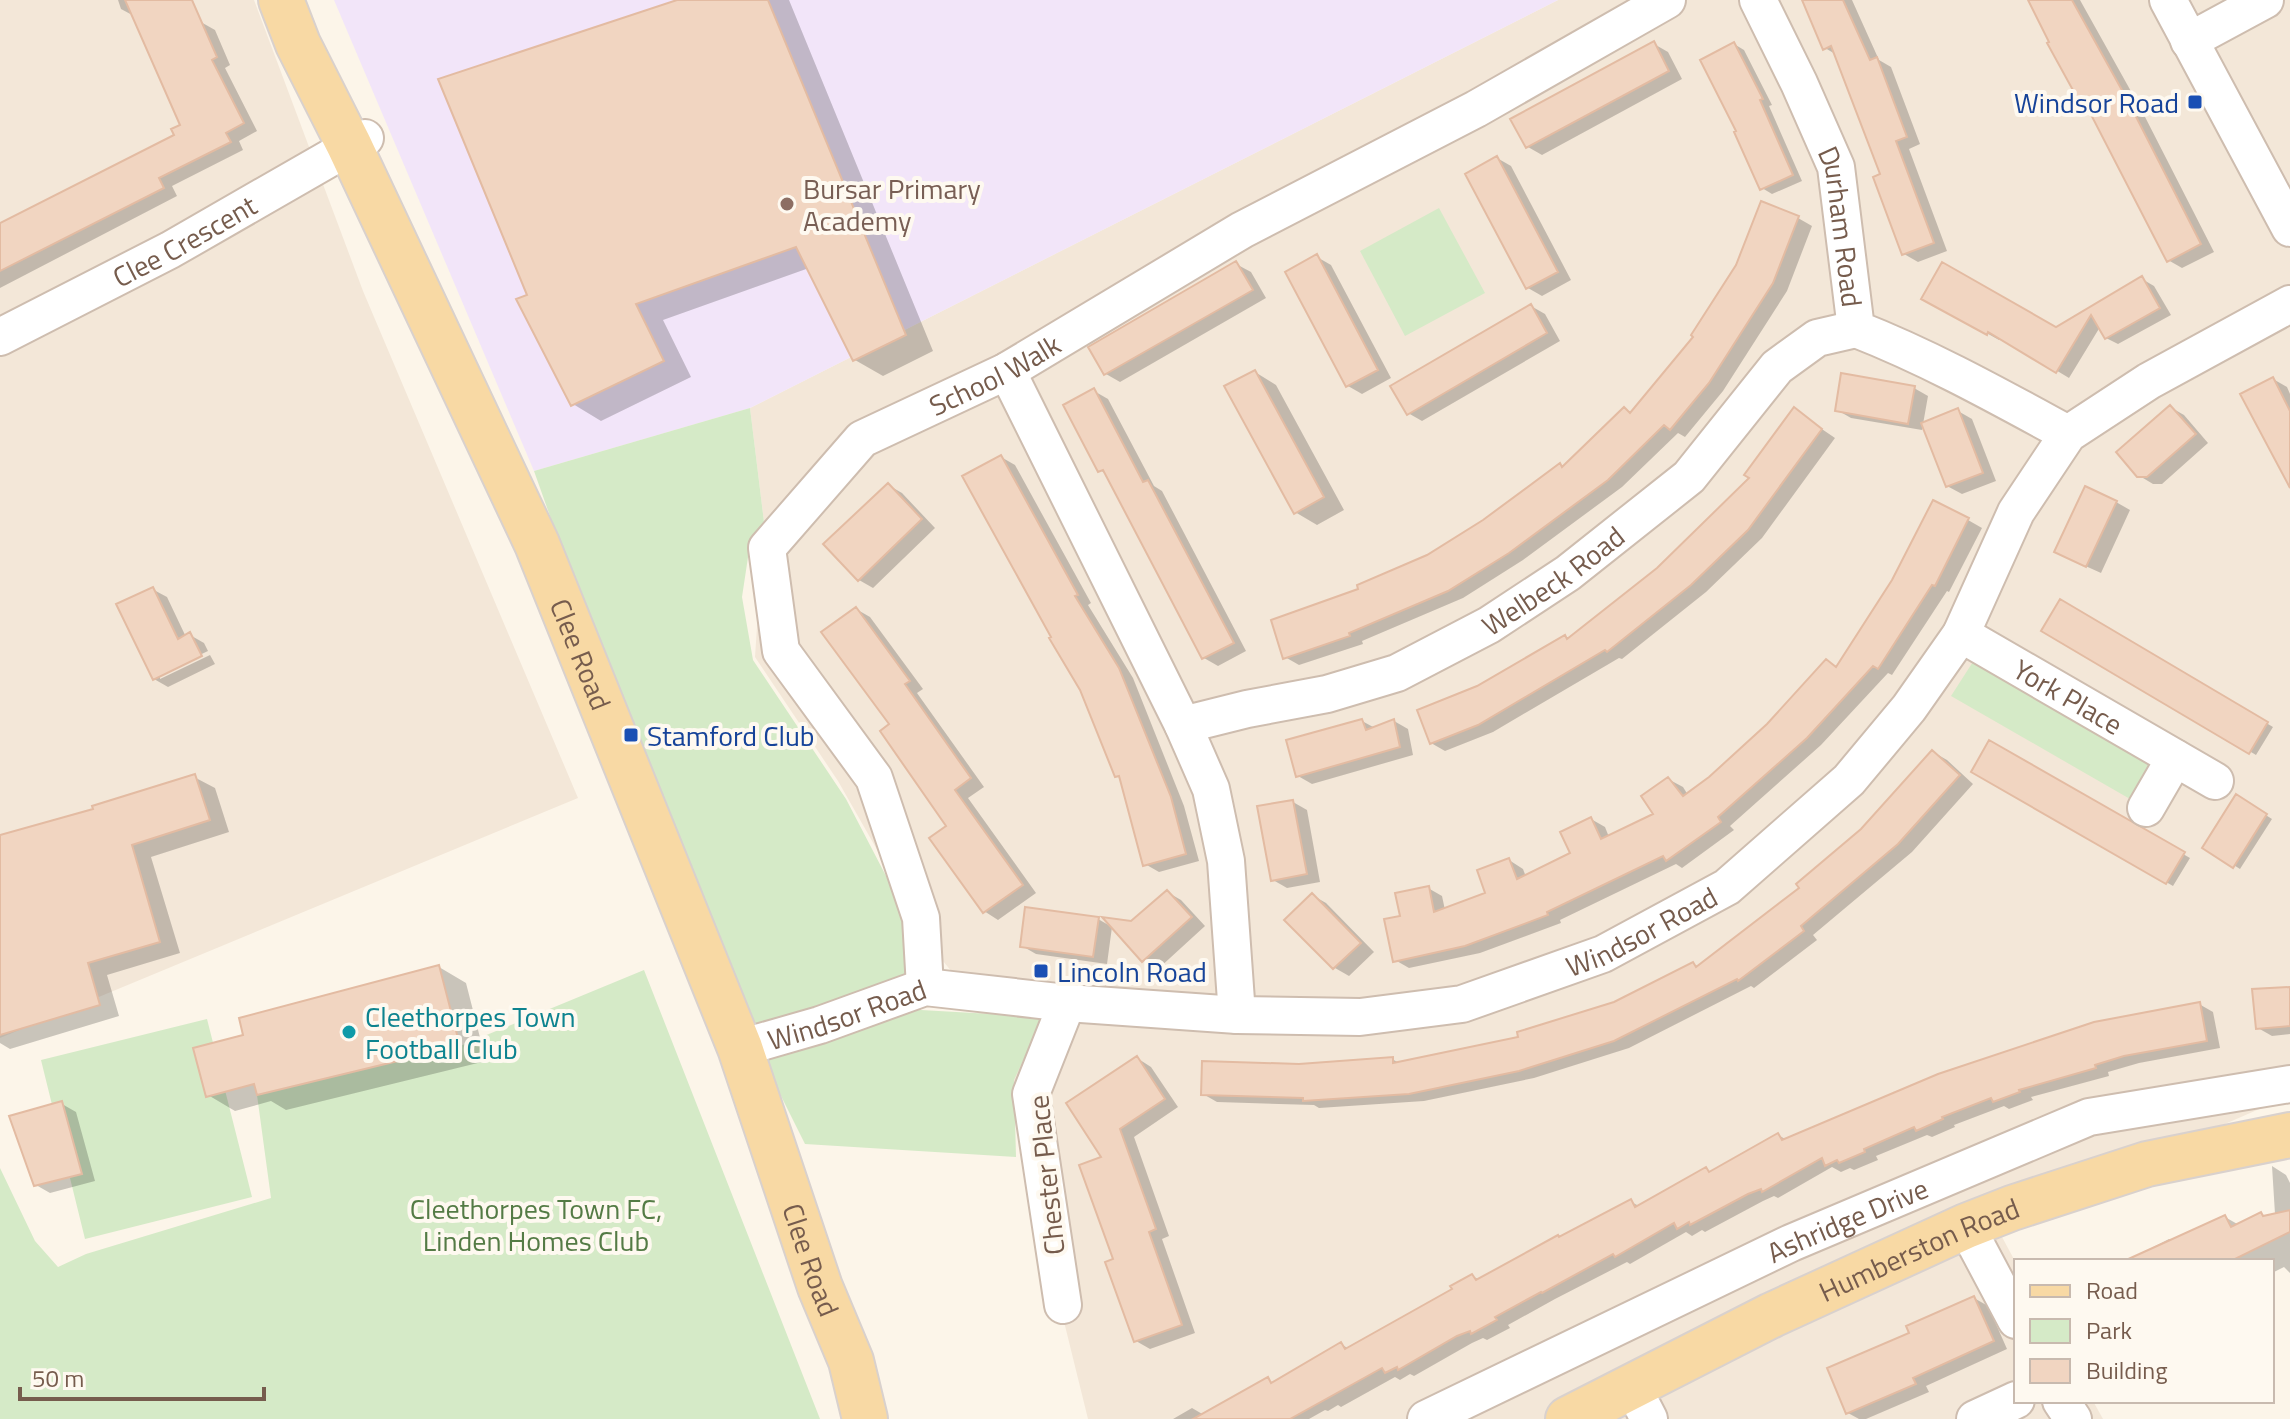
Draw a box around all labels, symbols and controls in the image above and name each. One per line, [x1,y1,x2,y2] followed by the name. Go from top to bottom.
[2014,81,2179,124] place label: Windsor Road
[2186,93,2204,111] marker: Windsor Road
[1808,139,1875,309] street label: Durham Road
[803,167,981,242] place label: Bursar Primary Academy
[105,183,264,298] street label: Clee Crescent
[778,195,796,213] marker: Bursar Primary Academy
[921,322,1068,426] street label: School Walk
[1473,515,1633,646] street label: Welbeck Road
[540,592,623,716] street label: Clee Road
[2005,647,2131,745] street label: York Place
[647,714,815,757] place label: Stamford Club
[622,726,640,744] marker: Stamford Club
[1560,875,1725,987] street label: Windsor Road
[1057,950,1207,993] place label: Lincoln Road
[1032,962,1050,980] marker: Lincoln Road
[762,967,932,1061] street label: Windsor Road
[365,995,576,1070] place label: Cleethorpes Town Football Club
[340,1023,358,1041] marker: Cleethorpes Town Football Club
[1016,1093,1076,1257] street label: Chester Place
[1759,1166,1934,1273] street label: Ashridge Drive
[1812,1186,2025,1312] street label: Humberston Road
[410,1187,662,1262] park label: Cleethorpes Town FC, Linden Homes Club
[772,1198,851,1323] street label: Clee Road
[2014,1259,2274,1403] legend
[2086,1272,2138,1308] text: Road
[2086,1312,2132,1348] text: Park
[20,1351,264,1401] scale bar
[2086,1352,2168,1388] text: Building
[32,1360,84,1396] text: 50 m

